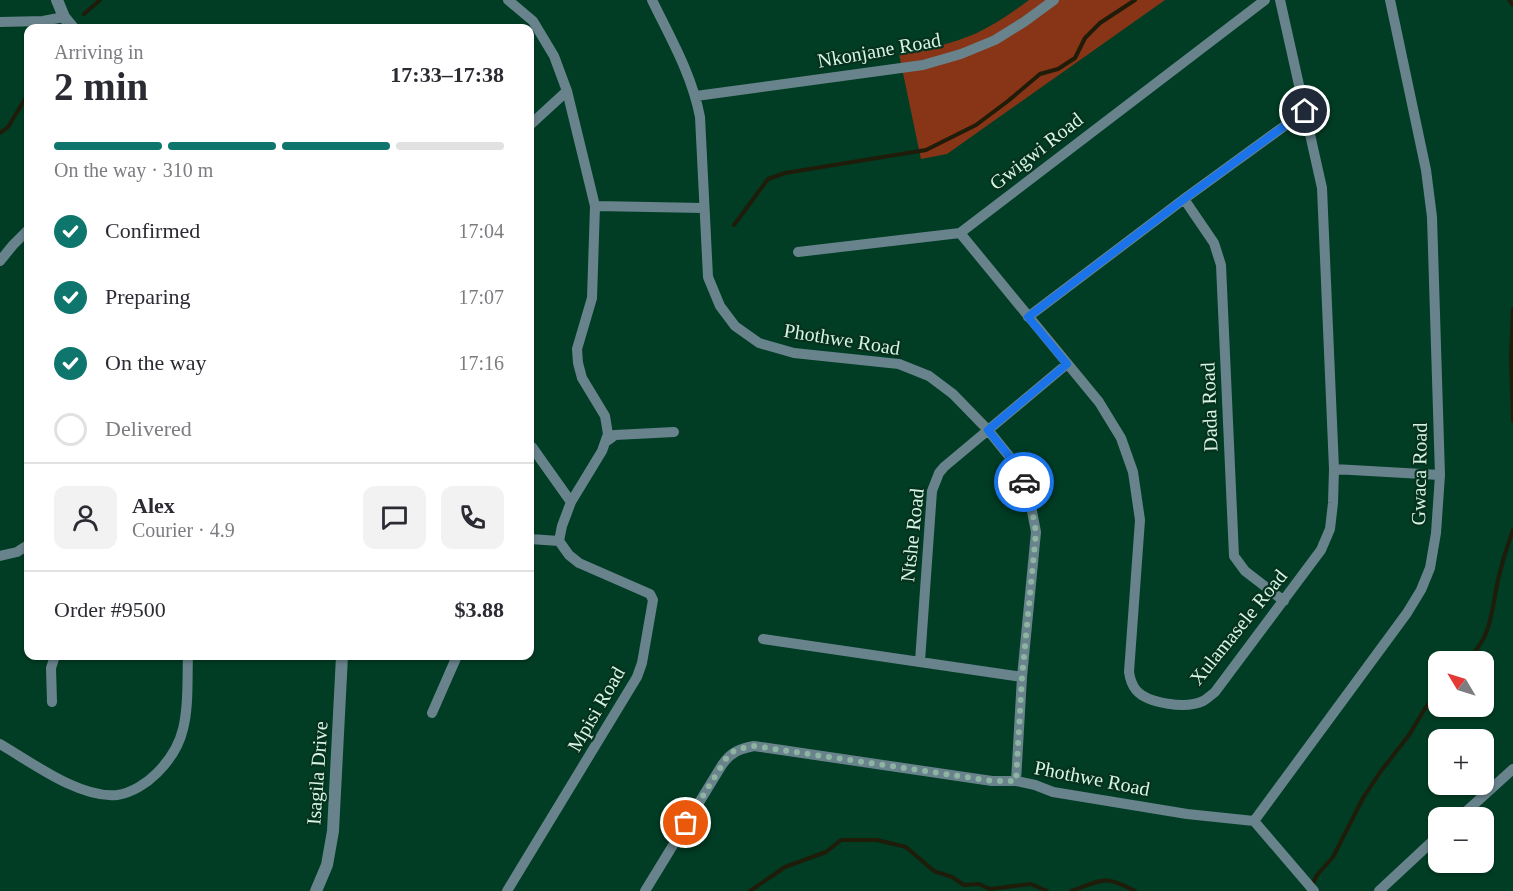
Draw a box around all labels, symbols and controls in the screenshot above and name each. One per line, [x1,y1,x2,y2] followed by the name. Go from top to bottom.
[816,28,943,73] street label: Nkonjane Road
[54,41,143,63] text: Arriving in
[390,62,504,87] text: 17:33–17:38
[54,65,148,108] text: 2 min
[1279,85,1330,136] pin
[1288,94,1321,127] icon: home
[985,108,1087,195] street label: Gwigwi Road
[54,159,213,181] text: On the way · 310 m
[54,215,87,248] icon: check
[105,218,200,243] text: Confirmed
[458,220,504,242] text: 17:04
[54,281,87,314] icon: check
[105,284,191,309] text: Preparing
[458,286,504,308] text: 17:07
[782,319,902,359] street label: Phothwe Road
[54,347,87,380] icon: check
[105,350,206,375] text: On the way
[458,352,504,374] text: 17:16
[1196,362,1222,452] street label: Dada Road
[105,416,192,441] text: Delivered
[1407,422,1431,526] street label: Gwaca Road
[994,452,1054,512] courier
[1008,466,1041,499] icon: car
[54,486,117,549] button: person
[363,486,426,549] button: chat
[441,486,504,549] button: phone
[896,487,928,583] street label: Ntshe Road
[132,493,175,518] text: Alex
[132,519,235,541] text: Courier · 4.9
[1185,565,1291,689] street label: Xulamasele Road
[54,597,166,622] text: Order #9500
[455,597,504,622] text: $3.88
[1428,651,1494,717] north arrow
[1428,651,1494,873] map controls
[563,663,630,756] street label: Mpisi Road
[302,720,333,826] street label: Isagila Drive
[1428,729,1494,795] button: +
[1032,756,1152,800] street label: Phothwe Road
[660,797,711,848] pin
[669,806,702,839] icon: bag
[1428,807,1494,873] button: −

